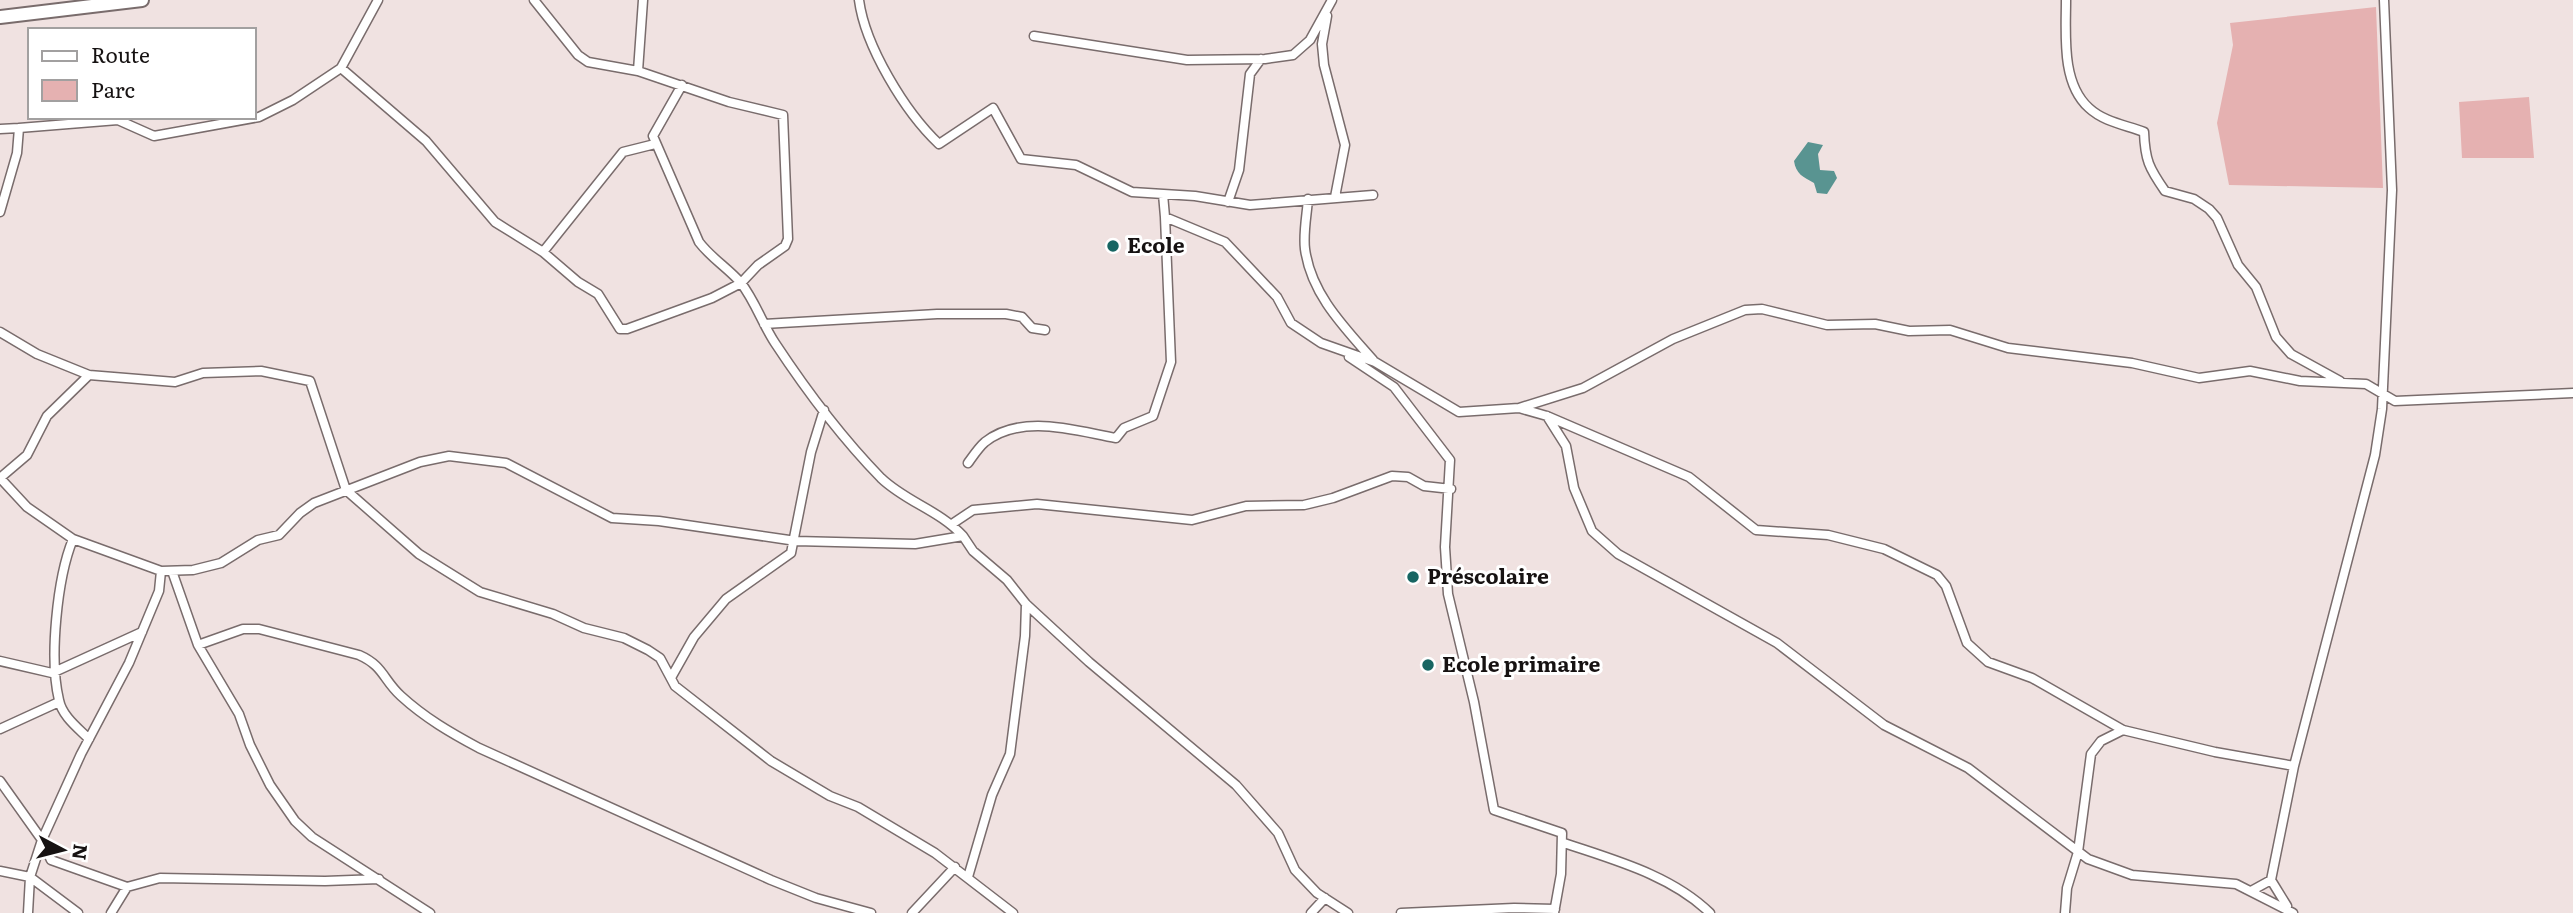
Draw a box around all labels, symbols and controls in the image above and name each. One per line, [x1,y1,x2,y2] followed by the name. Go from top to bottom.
[28,28,256,119] legend
[91,38,150,69] text: Route
[91,73,135,104] text: Parc
[1127,228,1185,259] place label: Ecole
[1105,238,1121,254] marker: Ecole
[1427,559,1549,590] place label: Préscolaire
[1405,569,1421,585] marker: Préscolaire
[1442,647,1600,678] place label: Ecole primaire
[1420,657,1436,673] marker: Ecole primaire
[28,815,98,885] north arrow
[66,843,96,862] text: N

